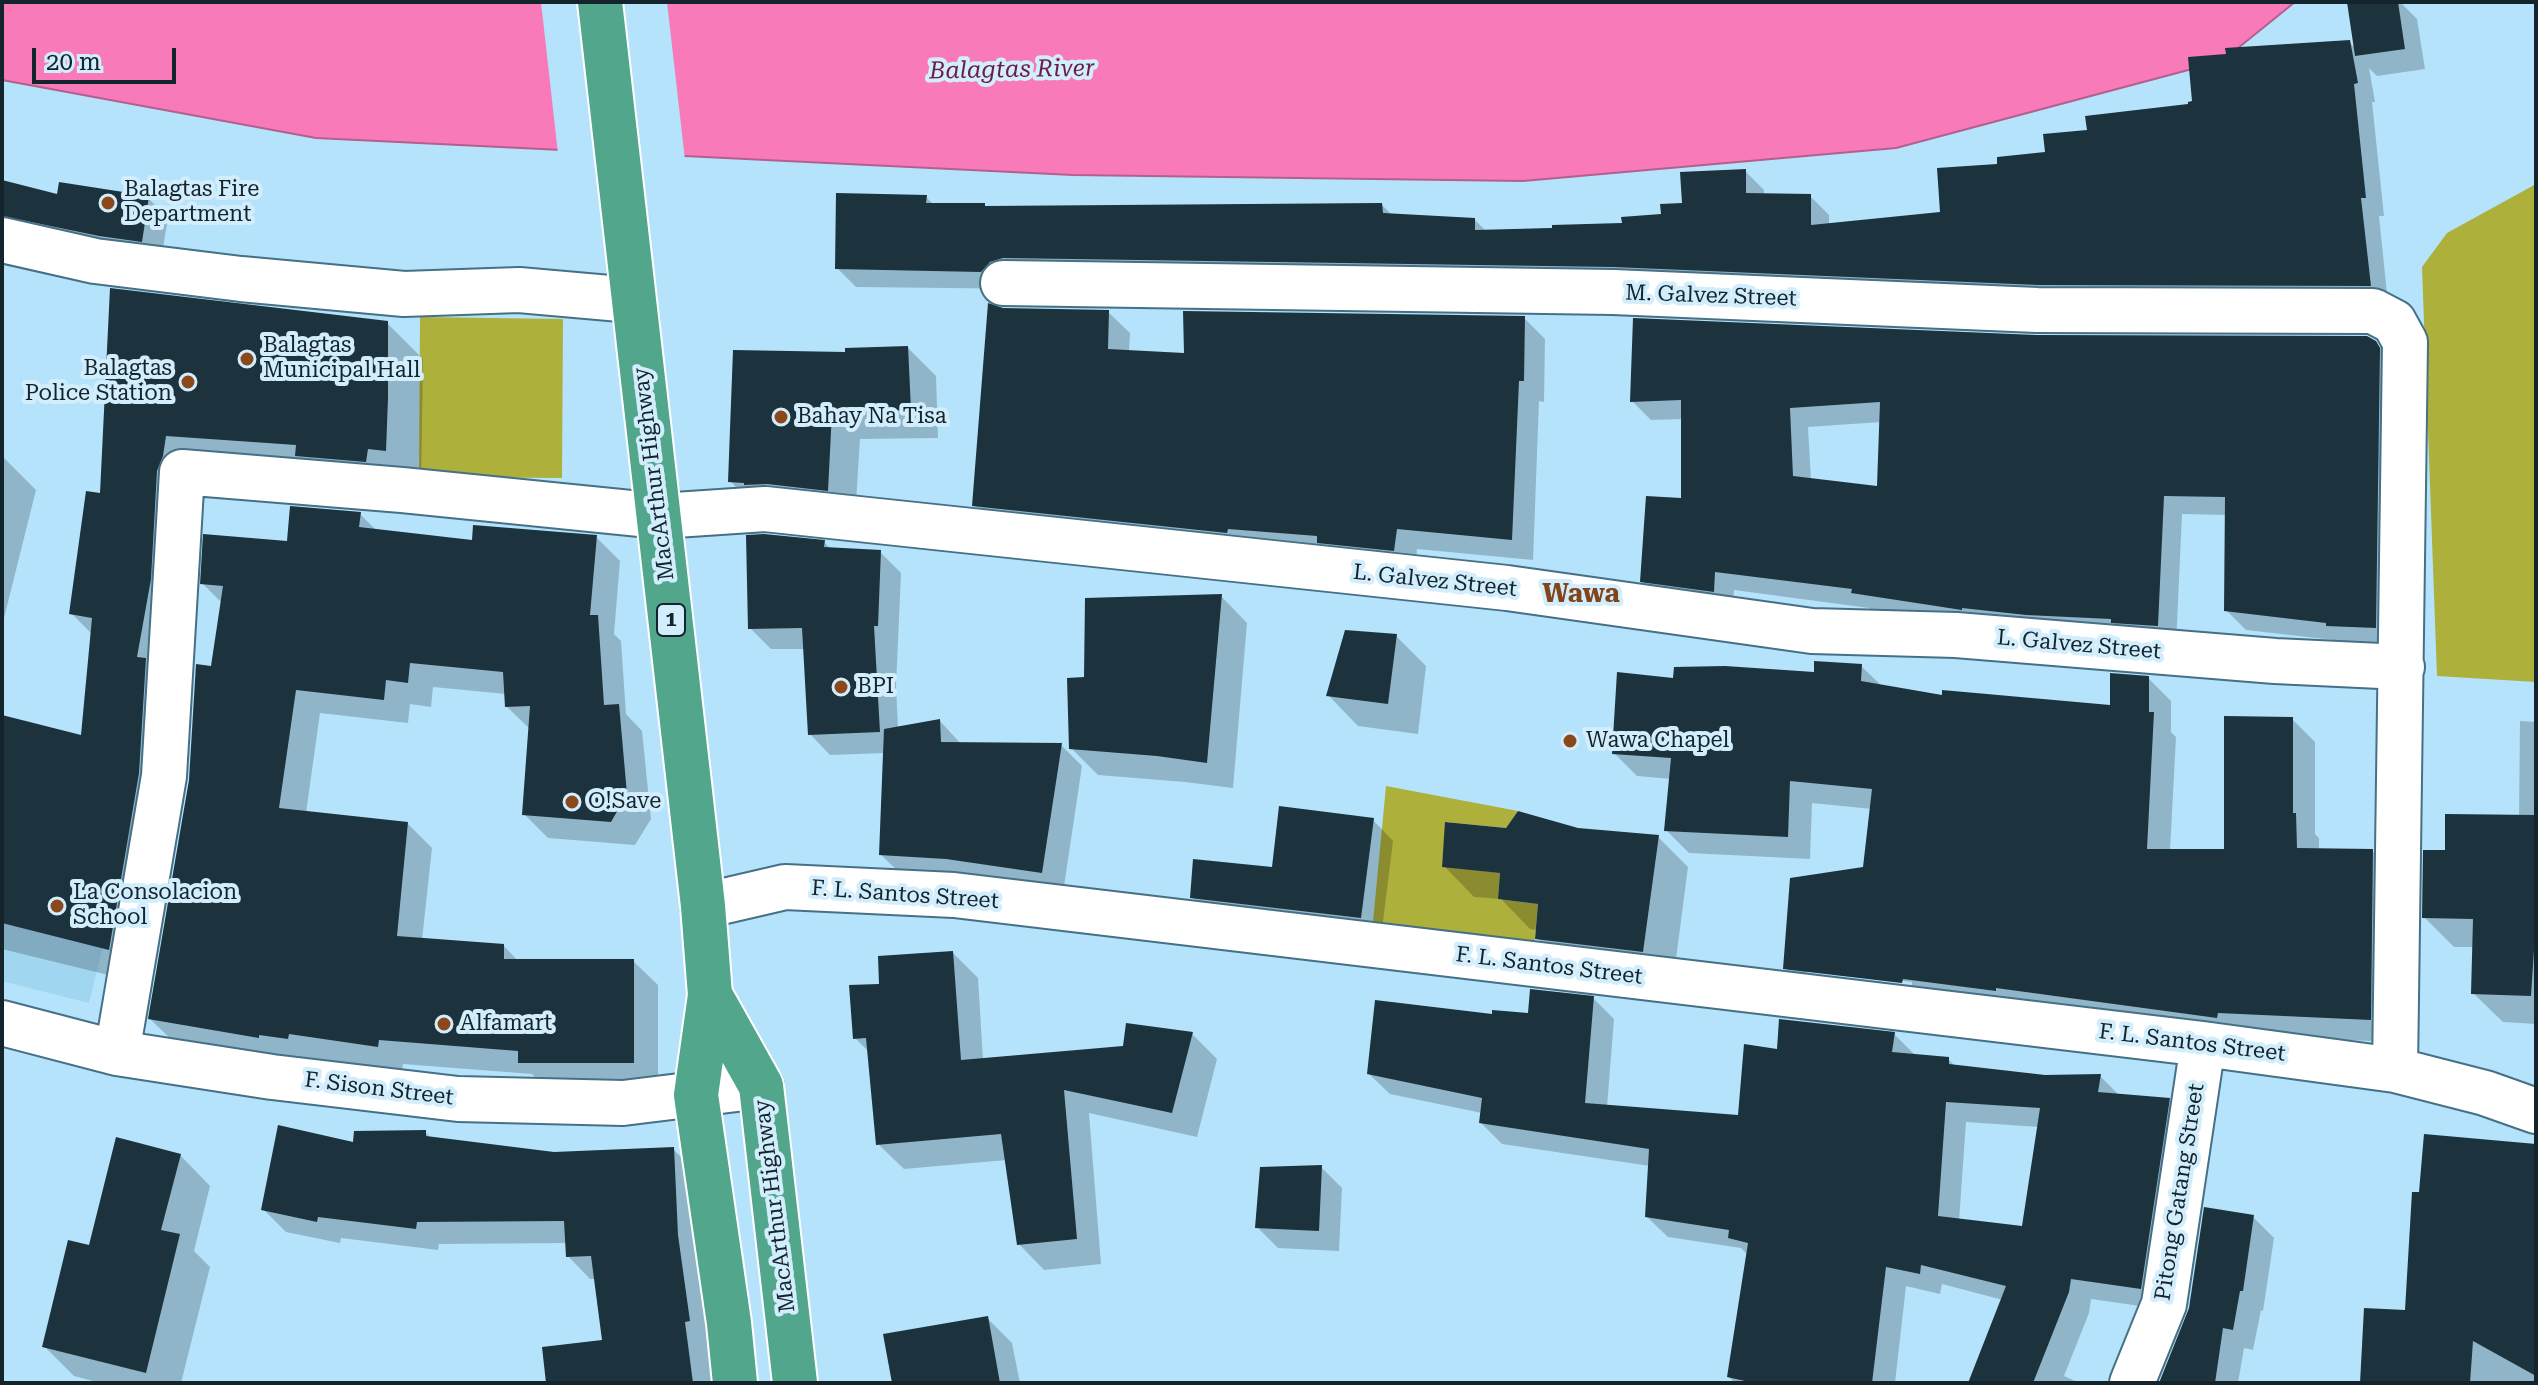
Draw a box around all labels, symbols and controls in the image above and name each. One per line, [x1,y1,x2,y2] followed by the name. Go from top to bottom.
[36,32,180,82] scale bar
[46,48,101,76] text: 20 m
[929,54,1095,86] water label: Balagtas River
[124,177,259,228] place label: Balagtas Fire Department
[99,194,117,212] marker: Balagtas Fire Department
[1625,280,1797,312] street label: M. Galvez Street
[263,333,420,384] place label: Balagtas Municipal Hall
[238,350,256,368] marker: Balagtas Municipal Hall
[25,356,172,408] place label: Balagtas Police Station
[628,366,680,582] street label: MacArthur Highway
[179,373,197,391] marker: Balagtas Police Station
[797,404,947,430] place label: Bahay Na Tisa
[772,408,790,426] marker: Bahay Na Tisa
[1352,559,1518,603] street label: L. Galvez Street
[1542,578,1620,610] district label: Wawa
[657,604,685,636] road number: 1
[1996,625,2162,665] street label: L. Galvez Street
[857,674,894,700] place label: BPI
[832,678,850,696] marker: BPI
[1586,728,1729,754] place label: Wawa Chapel
[1561,732,1579,750] marker: Wawa Chapel
[588,789,661,815] place label: O!Save
[563,793,581,811] marker: O!Save
[810,875,1000,915] street label: F. L. Santos Street
[73,880,237,932] place label: La Consolacion School
[48,897,66,915] marker: La Consolacion School
[1454,941,1644,991] street label: F. L. Santos Street
[460,1011,552,1037] place label: Alfamart
[435,1015,453,1033] marker: Alfamart
[2097,1018,2287,1068] street label: F. L. Santos Street
[303,1067,455,1111] street label: F. Sison Street
[2150,1082,2210,1302] street label: Pitong Gatang Street
[749,1098,801,1314] street label: MacArthur Highway

